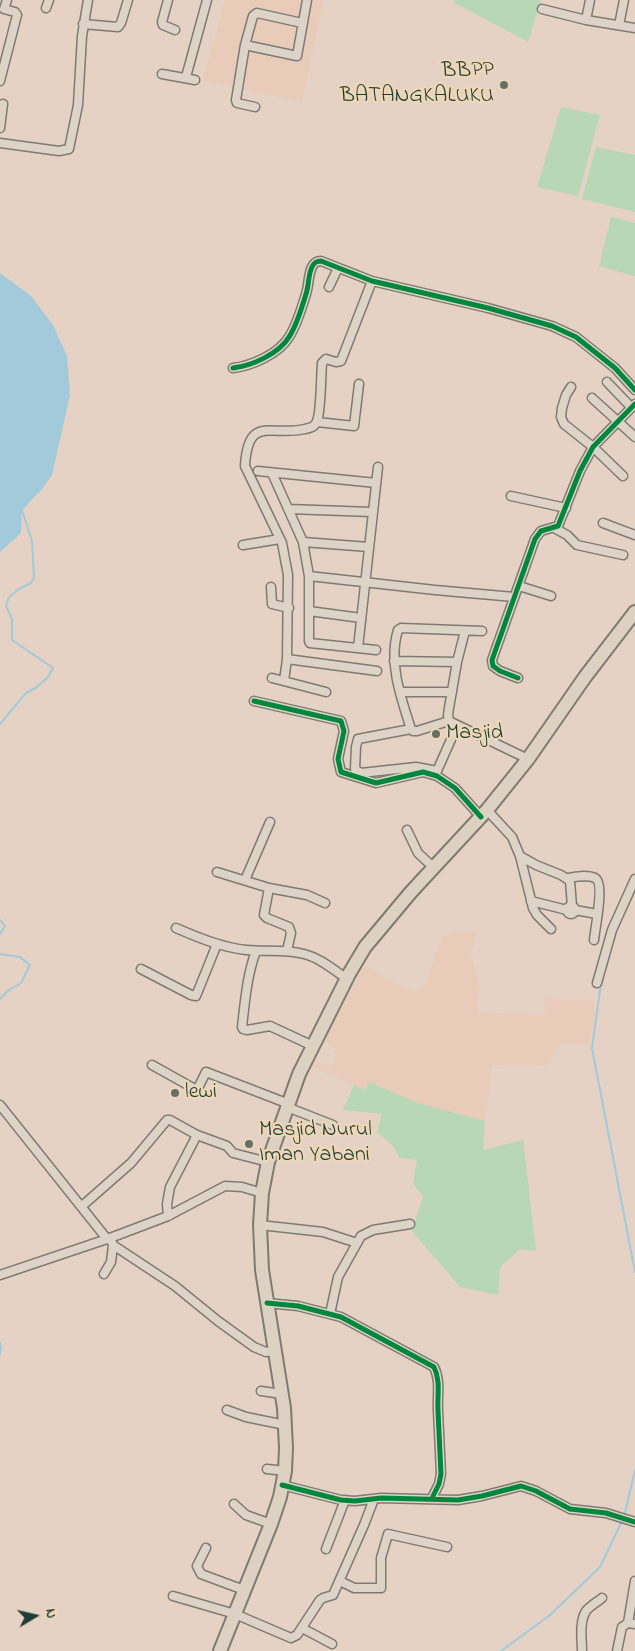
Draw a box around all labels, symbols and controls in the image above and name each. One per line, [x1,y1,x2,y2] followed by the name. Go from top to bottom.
[340,59,494,110] place label: BBPP BATANGKALUKU
[498,79,510,91] marker: BBPP BATANGKALUKU
[446,721,503,747] place label: Masjid
[430,728,442,740] marker: Masjid
[185,1080,217,1106] place label: lewi
[169,1087,181,1099] marker: lewi
[259,1118,372,1170] place label: Masjid Nurul Iman Yabani
[243,1138,255,1150] marker: Masjid Nurul Iman Yabani
[10,1591,60,1641] north arrow
[39,1607,61,1620] text: N

